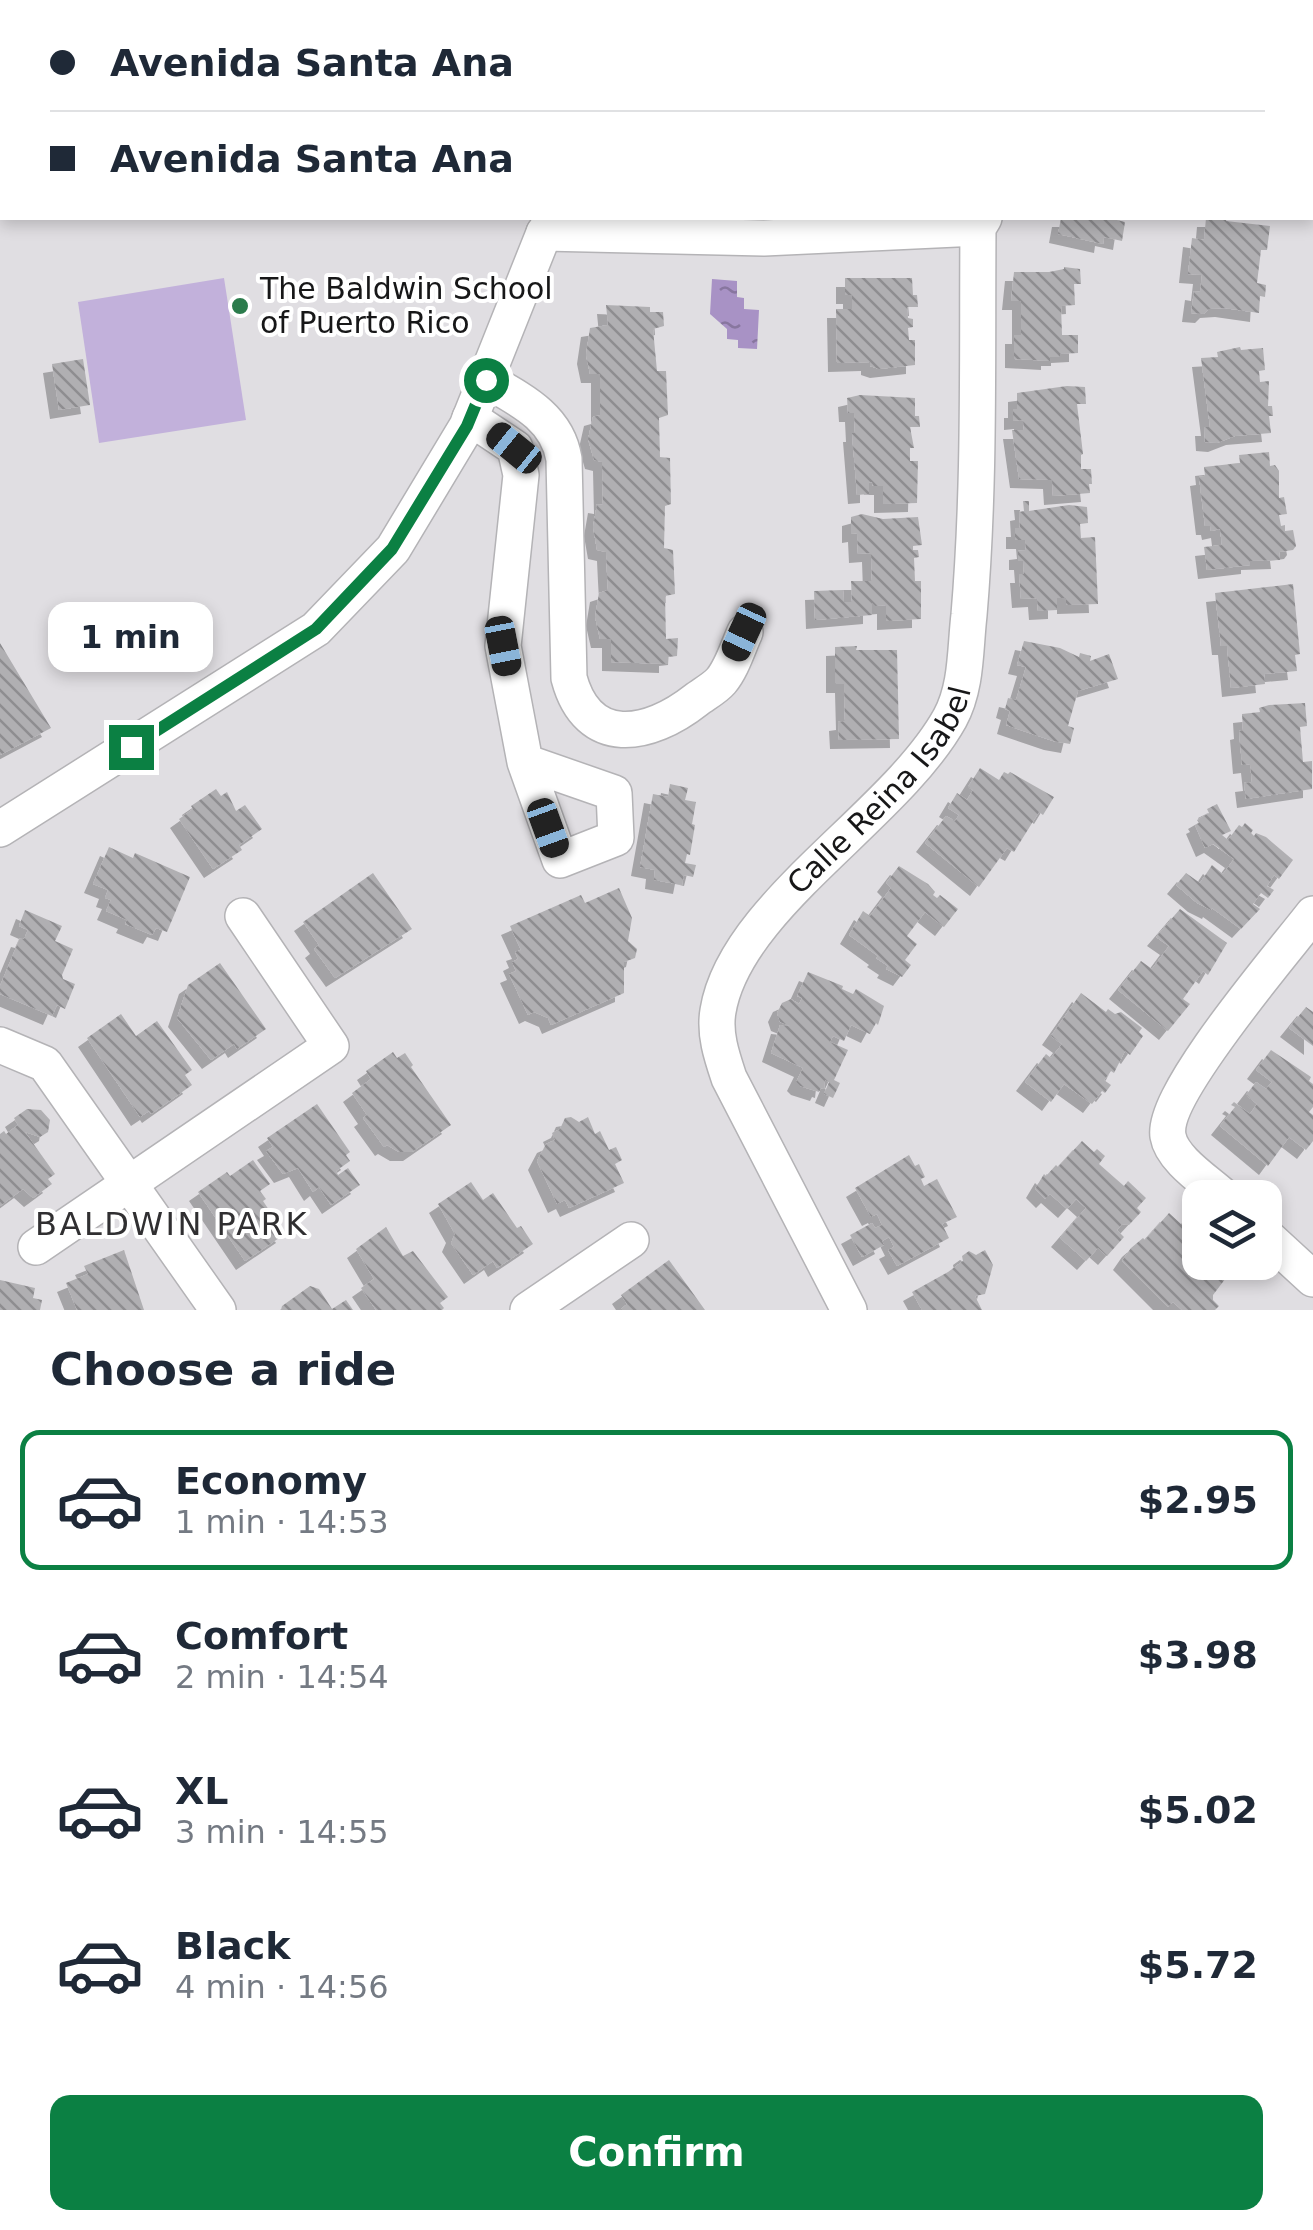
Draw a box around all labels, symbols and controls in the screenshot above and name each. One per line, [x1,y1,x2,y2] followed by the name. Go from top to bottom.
[110,41,514,85] text: Avenida Santa Ana
[110,137,514,181] text: Avenida Santa Ana
[259,271,553,340] place label: The Baldwin School of Puerto Rico
[229,295,251,317] marker: The Baldwin School of Puerto Rico
[464,358,509,403] route start
[481,417,547,479] car
[718,598,770,666] car
[48,602,214,672] callout: 1 min
[483,614,523,678] car
[80,618,181,656] text: 1 min
[780,683,978,901] street label: Calle Reina Isabel
[109,725,154,770] route end
[524,795,572,861] car
[1182,1180,1282,1280] map controls
[1182,1180,1282,1280] button: layers
[35,1205,309,1243] district label: BALDWIN PARK
[50,1343,396,1396] text: Choose a ride
[55,1455,145,1545] icon: car
[175,1459,367,1503] text: Economy
[1138,1478,1258,1522] text: $2.95
[175,1503,389,1541] text: 1 min · 14:53
[55,1610,145,1700] icon: car
[175,1614,348,1658] text: Comfort
[1138,1633,1258,1677] text: $3.98
[175,1658,389,1696] text: 2 min · 14:54
[55,1765,145,1855] icon: car
[175,1769,229,1813] text: XL
[1138,1788,1258,1832] text: $5.02
[175,1813,389,1851] text: 3 min · 14:55
[55,1920,145,2010] icon: car
[175,1924,290,1968] text: Black
[1138,1943,1258,1987] text: $5.72
[175,1968,389,2006] text: 4 min · 14:56
[50,2095,1263,2210] button: Confirm

